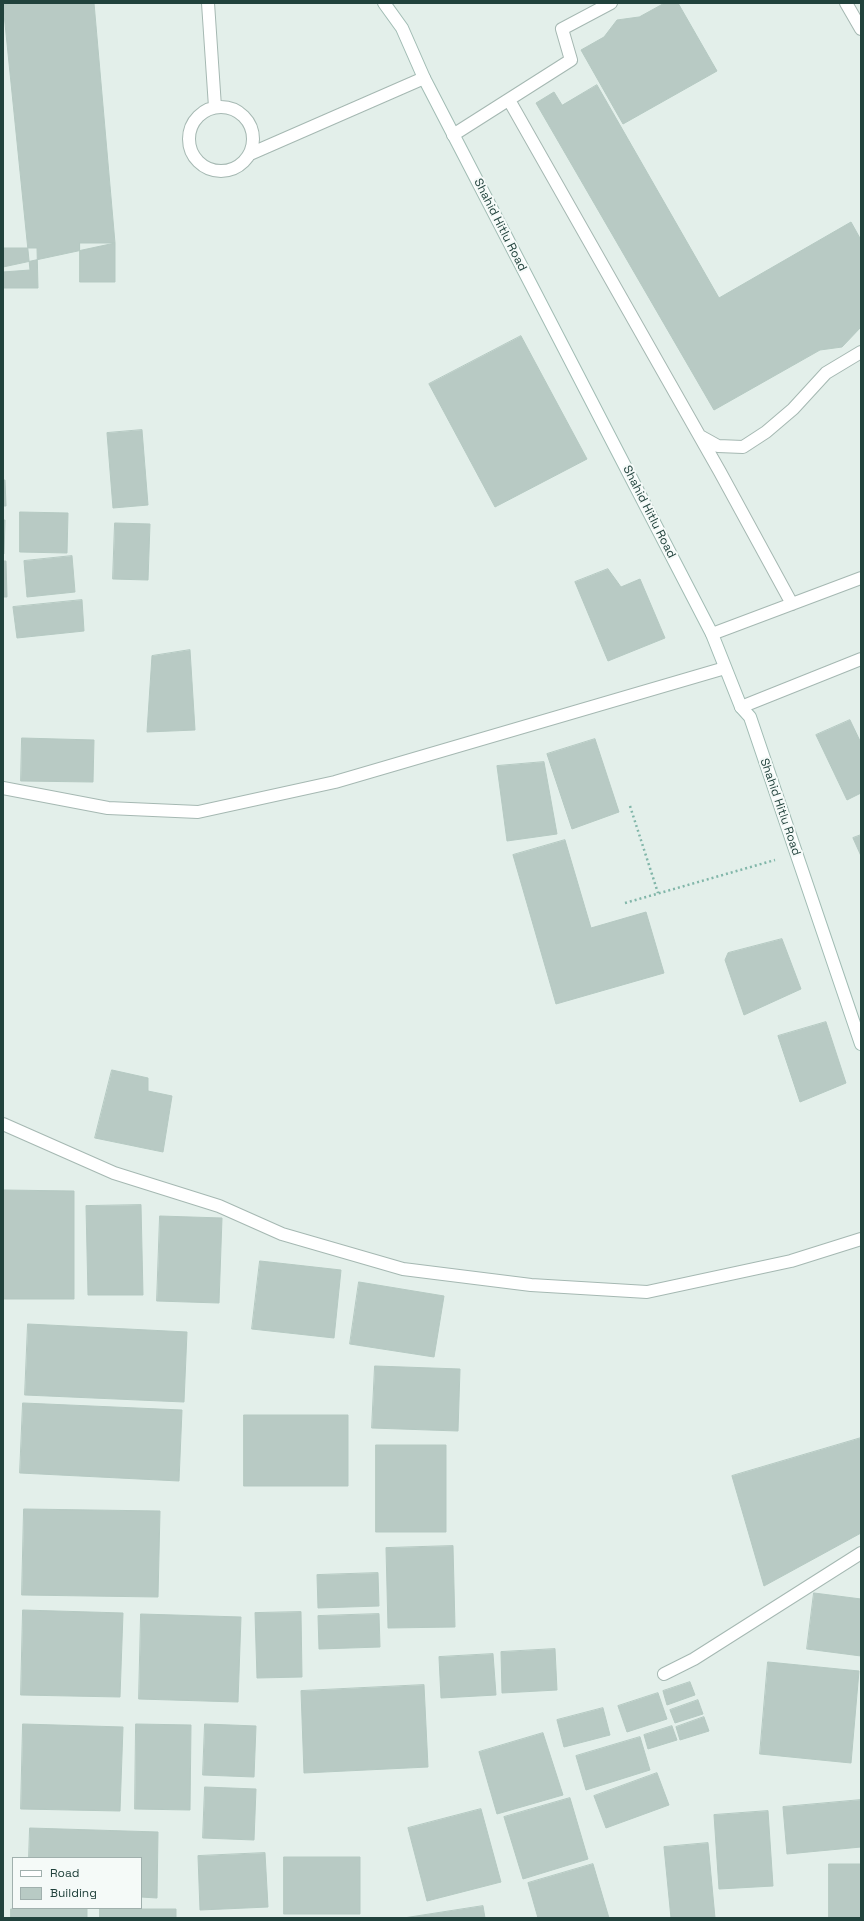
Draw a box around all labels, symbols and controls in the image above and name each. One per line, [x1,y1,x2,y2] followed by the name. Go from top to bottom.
[470,176,530,274] street label: Shahid Hitlu Road
[619,463,679,561] street label: Shahid Hitlu Road
[757,756,803,858] street label: Shahid Hitlu Road
[12,1857,142,1909] legend
[50,1865,79,1881] text: Road
[50,1885,97,1901] text: Building

